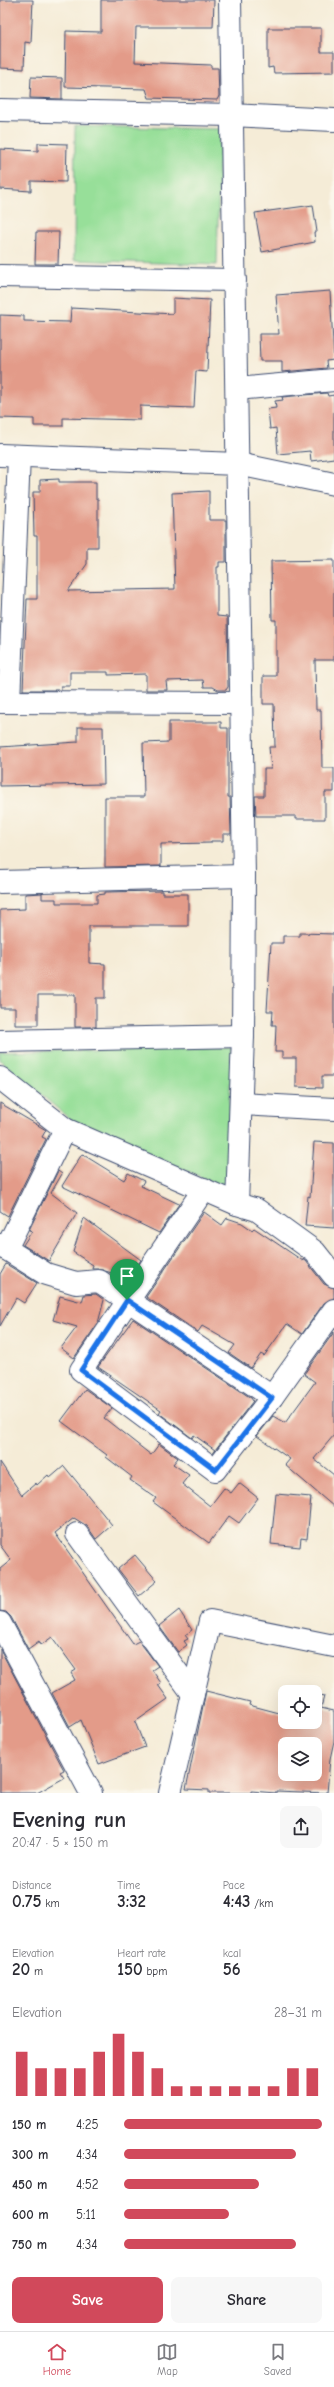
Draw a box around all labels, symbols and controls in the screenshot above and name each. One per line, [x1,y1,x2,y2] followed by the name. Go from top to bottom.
[110,1259,144,1300] pin
[116,1265,138,1287] icon: arrive
[278,1685,322,1781] map controls
[278,1685,322,1729] button: locate
[278,1737,322,1781] button: layers
[280,1806,322,1848] button: share
[12,1807,126,1833] text: Evening run
[12,1835,108,1850] text: 20:47 · 5 × 150 m
[12,1879,51,1892] text: Distance
[117,1879,140,1892] text: Time
[223,1879,245,1892] text: Pace
[12,1892,41,1911] text: 0.75
[117,1892,146,1911] text: 3:32
[223,1892,251,1911] text: 4:43
[41,1897,60,1910] text: km
[251,1897,273,1910] text: /km
[12,1947,54,1960] text: Elevation
[117,1947,166,1960] text: Heart rate
[223,1947,241,1960] text: kcal
[12,1960,30,1979] text: 20
[117,1960,143,1979] text: 150
[223,1960,241,1979] text: 56
[30,1965,43,1978] text: m
[143,1965,167,1978] text: bpm
[12,2005,62,2020] text: Elevation
[274,2005,322,2020] text: 28–31 m
[12,2117,46,2132] text: 150 m
[76,2117,99,2132] text: 4:25
[12,2147,48,2162] text: 300 m
[76,2147,98,2162] text: 4:34
[12,2177,47,2192] text: 450 m
[76,2177,99,2192] text: 4:52
[12,2207,49,2222] text: 600 m
[76,2207,96,2222] text: 5:11
[12,2237,47,2252] text: 750 m
[76,2237,98,2252] text: 4:34
[12,2277,163,2323] button: Save
[171,2277,322,2323] button: Share
[43,2341,71,2378] tab: Home
[156,2341,178,2378] tab: Map
[264,2341,291,2378] tab: Saved

